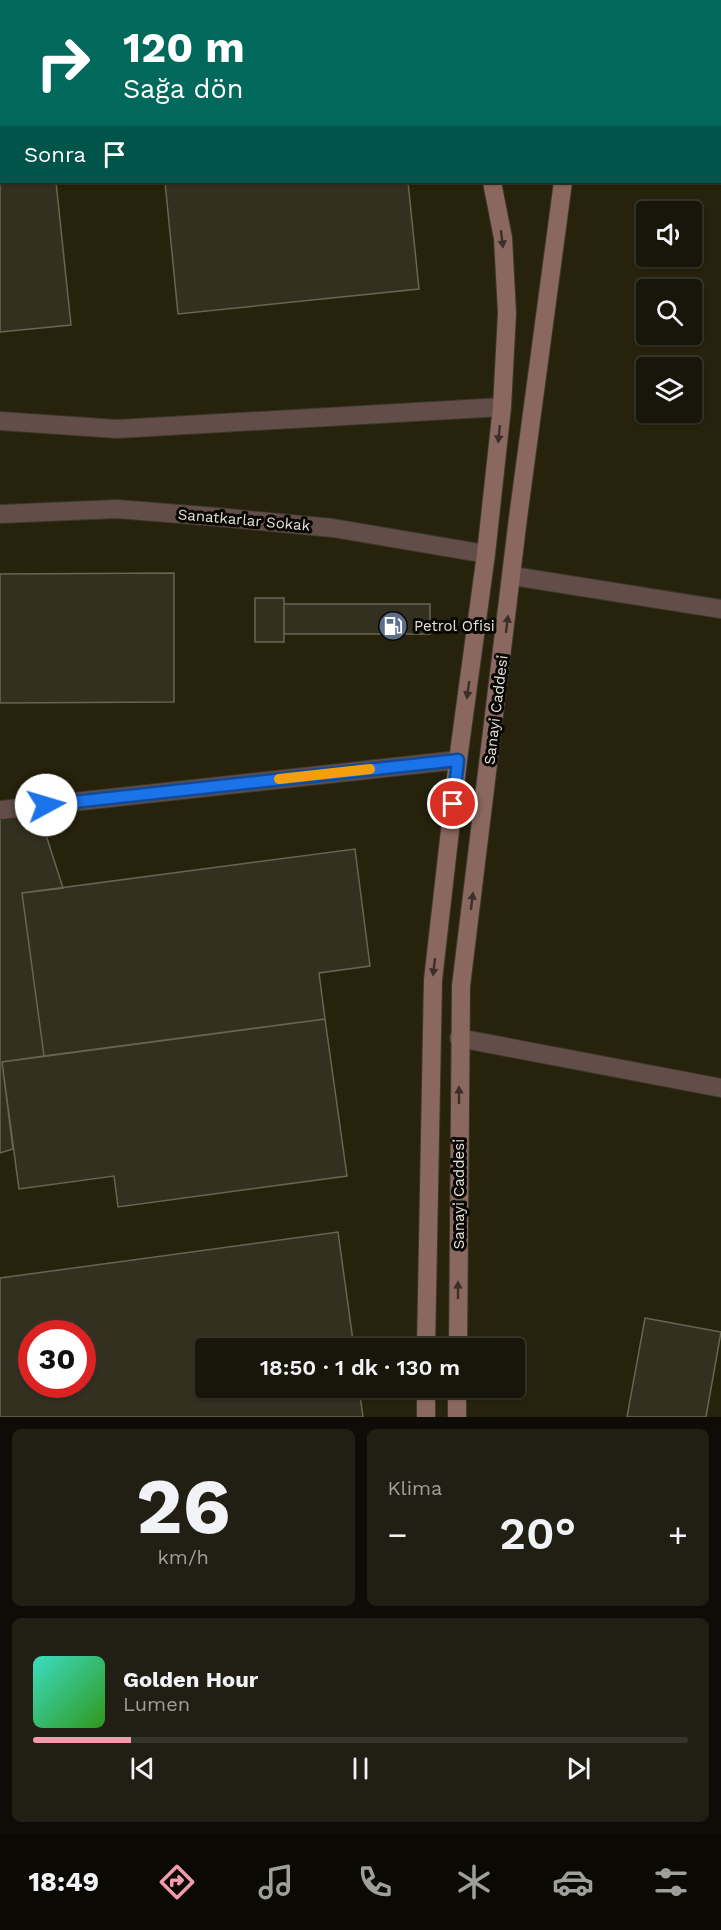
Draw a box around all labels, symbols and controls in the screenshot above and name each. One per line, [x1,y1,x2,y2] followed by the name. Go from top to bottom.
[123,23,245,72] text: 120 m
[24,24,102,102] icon: right
[123,73,243,105] text: Sağa dön
[98,138,131,171] icon: arrive
[24,142,86,167] text: Sonra
[636,201,702,423] map controls
[636,201,702,267] button: sound
[498,230,507,249] one-way arrow
[636,279,702,345] button: search
[636,357,702,423] button: layers
[494,424,504,443] one-way arrow
[177,505,311,535] street label: Sanatkarlar Sokak
[377,610,409,642] fuel station icon: Petrol Ofisi
[502,614,511,633] one-way arrow
[414,617,495,635] place label: Petrol Ofisi
[480,654,512,766] street label: Sanayi Caddesi
[463,680,472,699] one-way arrow
[14,773,78,837] position arrow
[427,778,478,829] pin
[436,787,469,820] icon: arrive
[467,891,476,910] one-way arrow
[429,957,439,976] one-way arrow
[454,1086,464,1105] one-way arrow
[450,1139,468,1249] street label: Sanayi Caddesi
[453,1281,463,1300] one-way arrow
[18,1320,96,1398] speed limit sign: 30
[260,1355,460,1380] text: 18:50 · 1 dk · 130 m
[136,1460,231,1552] text: 26
[388,1476,442,1500] text: Klima
[499,1507,576,1560] text: 20°
[388,1515,407,1554] text: −
[668,1515,688,1554] text: +
[157,1545,209,1569] text: km/h
[123,1667,258,1692] text: Golden Hour
[123,1692,190,1716] text: Lumen
[126,1752,159,1785] icon: previous
[344,1752,377,1785] icon: pause
[562,1752,595,1785] icon: next
[156,1861,198,1903] icon: directions
[255,1861,297,1903] icon: music
[354,1861,396,1903] icon: phone
[453,1861,495,1903] icon: climate
[552,1861,594,1903] icon: car
[650,1861,692,1903] icon: filters
[28,1866,99,1898] text: 18:49

